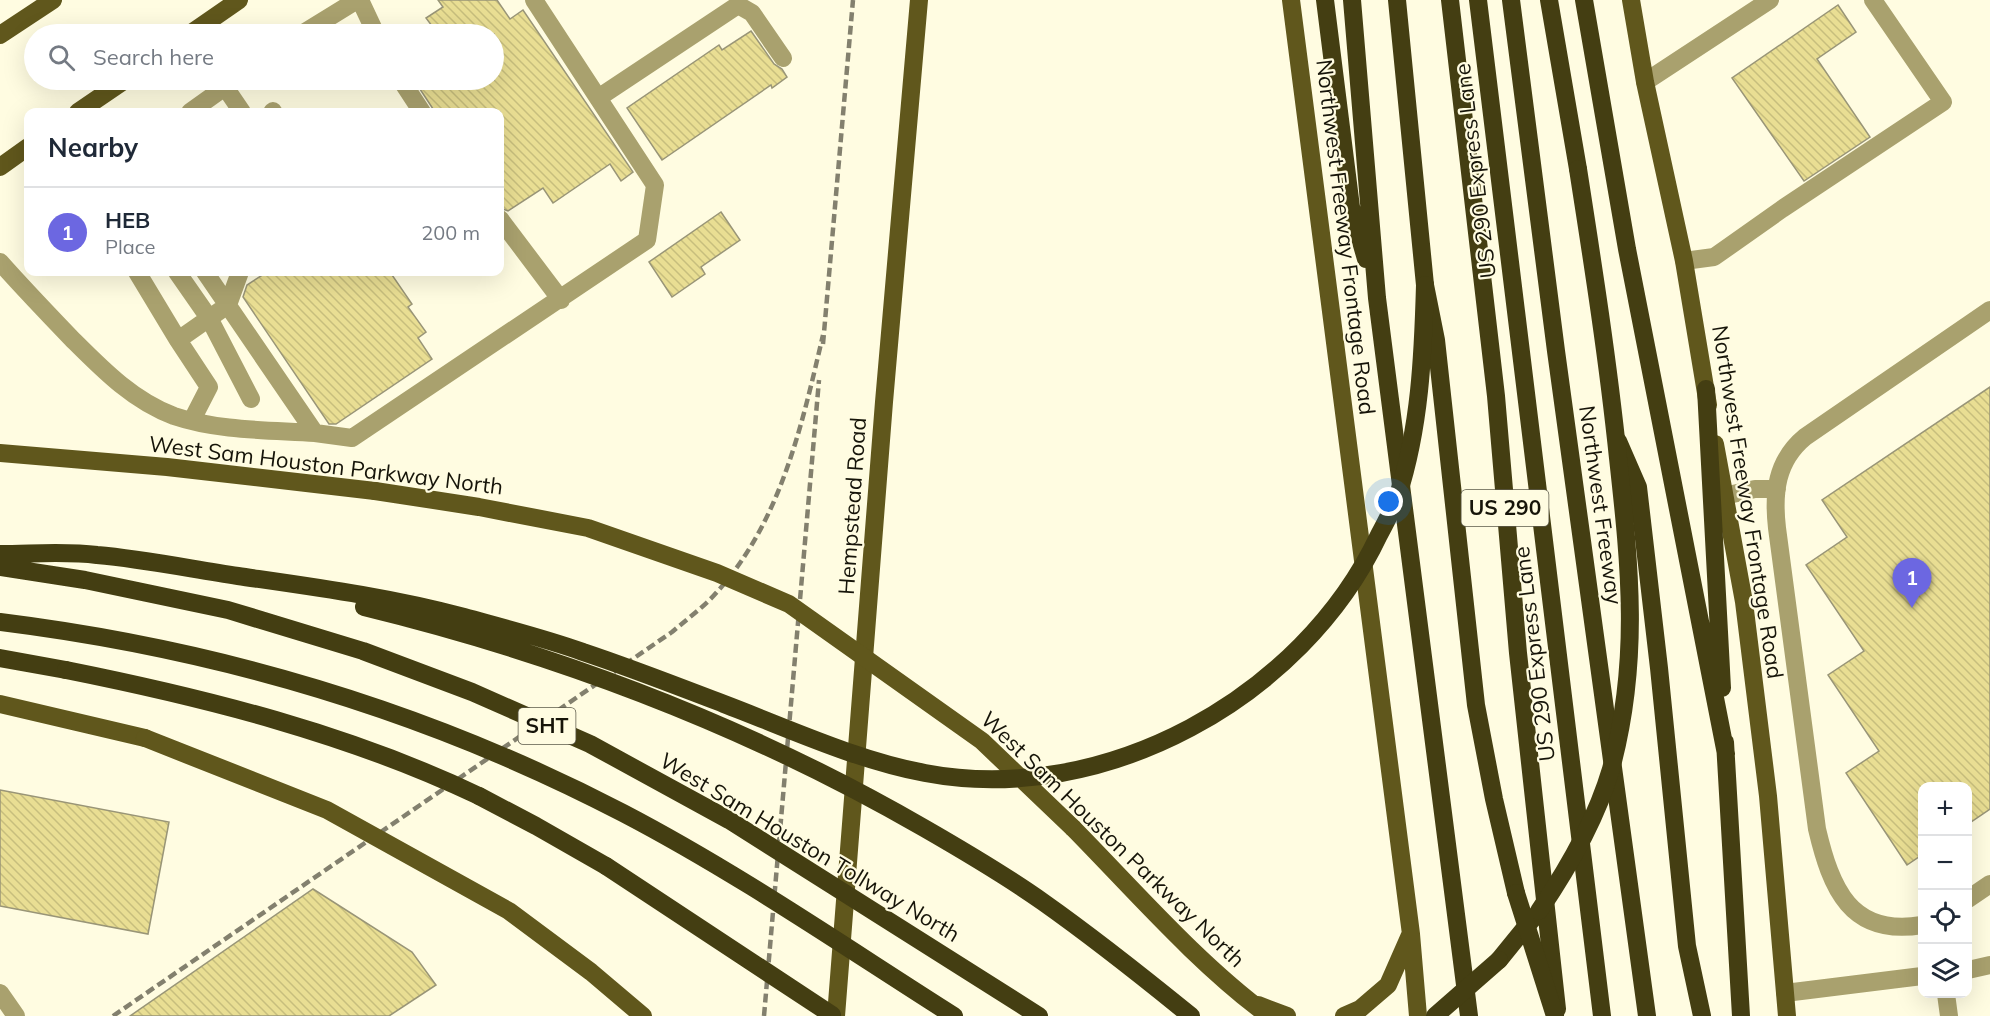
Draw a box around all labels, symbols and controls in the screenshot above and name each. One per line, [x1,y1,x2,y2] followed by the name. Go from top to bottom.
[24,24,504,90] search box
[45,41,78,74] icon: search
[93,43,214,71] text: Search here
[1310,58,1382,416] street label: Northwest Freeway Frontage Road
[1448,62,1502,280] street label: US 290 Express Lane
[48,131,138,164] text: Nearby
[105,206,150,234] text: HEB
[62,220,74,245] text: 1
[421,220,480,245] text: 200 m
[105,234,155,259] text: Place
[1706,323,1790,681] street label: Northwest Freeway Frontage Road
[1573,404,1629,607] street label: Northwest Freeway
[832,416,872,596] street label: Hempstead Road
[147,429,505,501] street label: West Sam Houston Parkway North
[1374,487,1403,516] your location
[1462,490,1549,526] road number: US 290
[1507,545,1561,763] street label: US 290 Express Lane
[1892,558,1932,608] pin: 1
[975,705,1251,973] street label: West Sam Houston Parkway North
[518,708,576,744] road number: SHT
[655,746,965,948] street label: West Sam Houston Tollway North
[1918,782,1972,998] map controls
[1918,782,1972,836] button: +
[1918,836,1972,890] button: −
[1918,890,1972,944] button: locate
[1918,944,1972,998] button: layers

